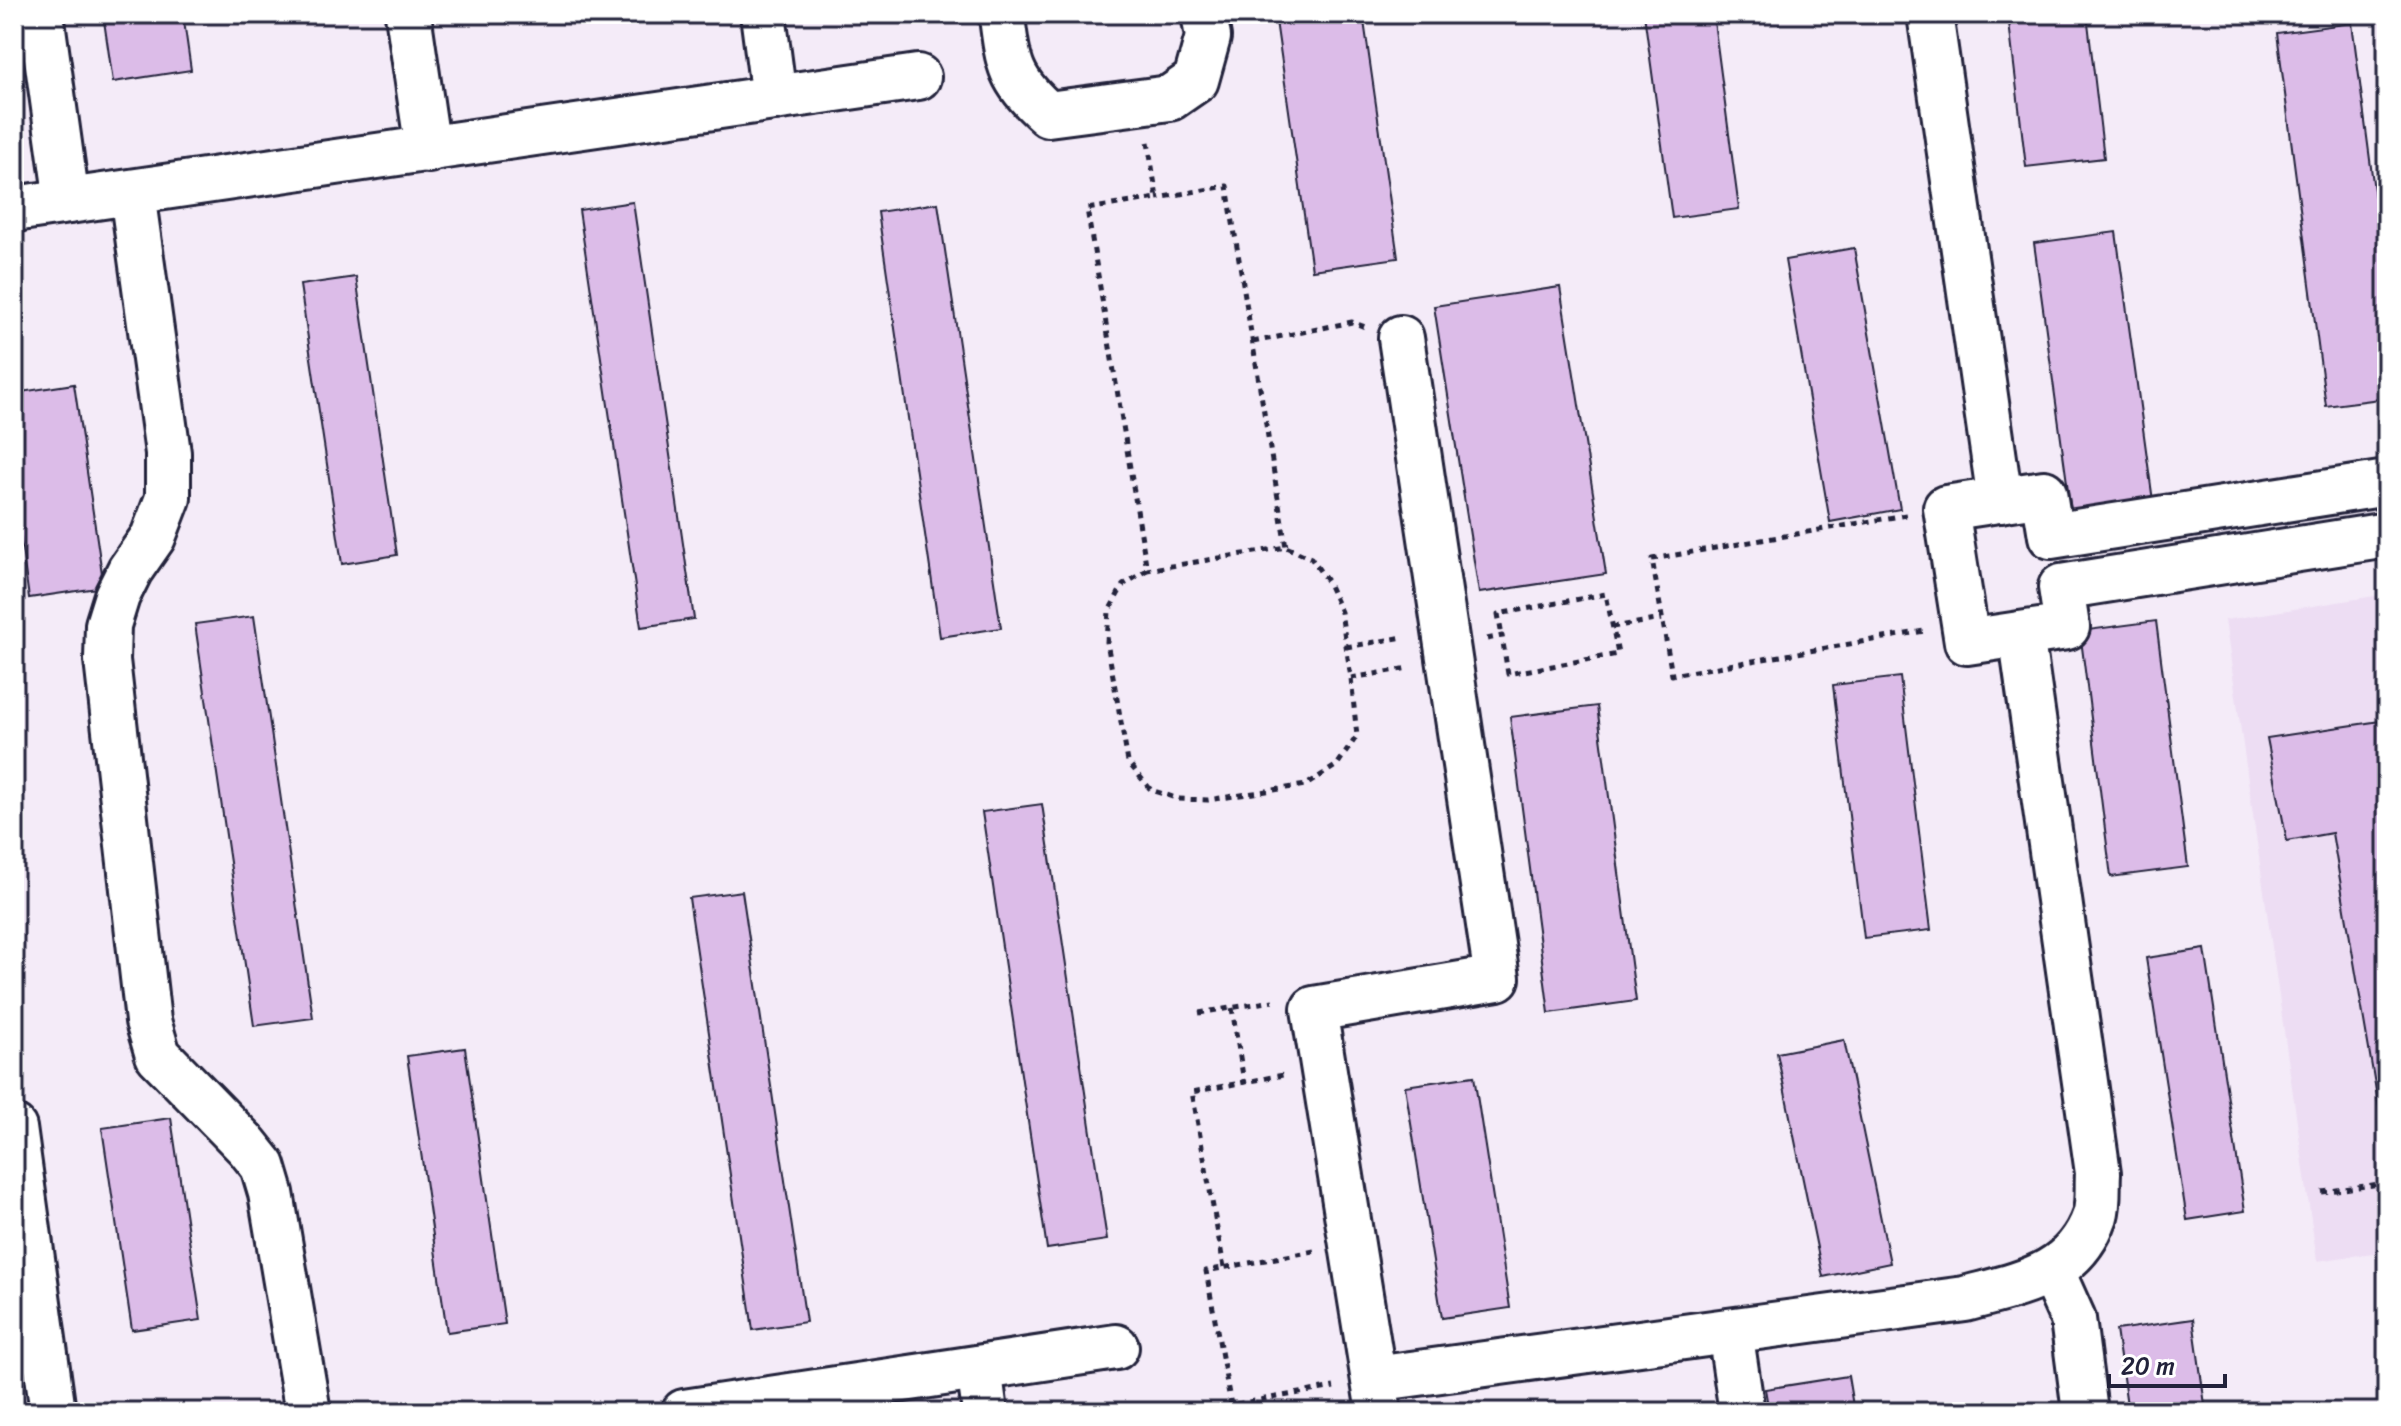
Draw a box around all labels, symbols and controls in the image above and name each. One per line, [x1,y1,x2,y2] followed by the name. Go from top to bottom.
[2109,1338,2225,1388] scale bar
[2121,1345,2175,1387] text: 20 m

